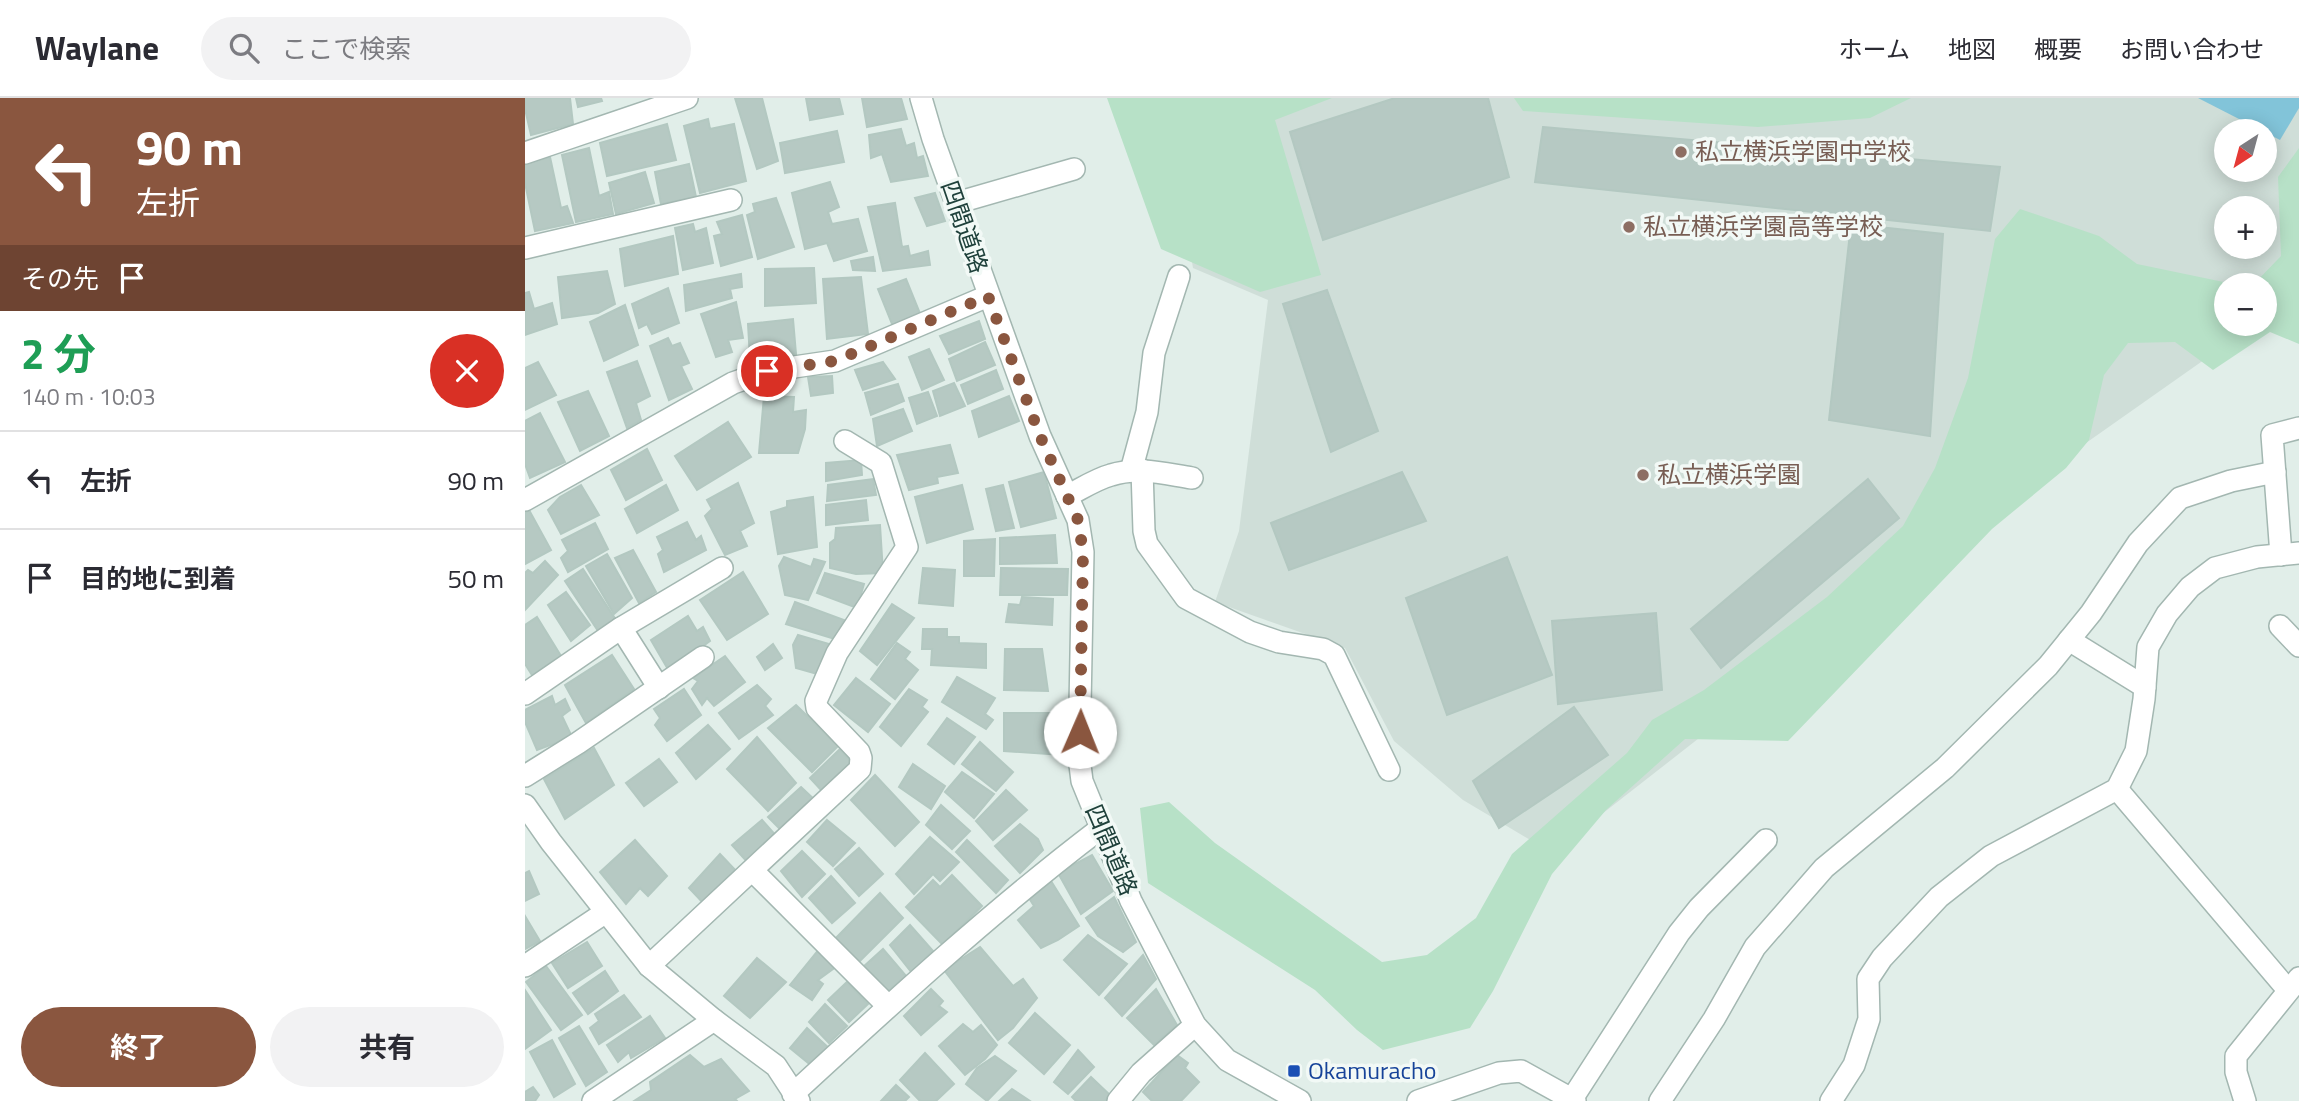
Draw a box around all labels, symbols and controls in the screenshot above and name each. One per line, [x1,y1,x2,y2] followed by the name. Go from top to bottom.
[201,17,691,80] search box
[35,23,159,73] text: Waylane
[225,29,263,67] icon: search
[281,29,411,68] text: ここで検索
[1839,31,1910,67] text: ホーム
[1948,31,1996,67] text: 地図
[2034,31,2082,67] text: 概要
[2120,31,2264,67] text: お問い合わせ
[136,109,243,184] text: 90 m
[2214,119,2277,182] north arrow
[2214,119,2277,336] map controls
[21,126,112,217] icon: left
[1695,133,1911,169] place label: 私立横浜学園中学校
[1673,144,1689,160] marker: 私立横浜学園中学校
[932,175,998,278] street label: 四間道路
[136,178,200,226] text: 左折
[2214,196,2277,259] button: +
[1643,208,1883,244] place label: 私立横浜学園高等学校
[1621,219,1637,235] marker: 私立横浜学園高等学校
[21,259,99,298] text: その先
[113,259,151,297] icon: arrive
[2214,273,2277,336] button: −
[21,321,96,385] text: 2 分
[430,334,504,408] button: close
[737,341,797,401] pin
[748,352,786,390] icon: arrive
[21,379,156,414] text: 140 m · 10:03
[1657,456,1801,492] place label: 私立横浜学園
[21,461,59,499] icon: left
[80,461,132,500] text: 左折
[447,461,504,500] text: 90 m
[1635,467,1651,483] marker: 私立横浜学園
[21,559,59,597] icon: arrive
[80,559,236,598] text: 目的地に到着
[447,559,504,598] text: 50 m
[1043,695,1117,769] position arrow
[1077,798,1147,901] street label: 四間道路
[21,1007,256,1087] button: 終了
[270,1007,504,1087] button: 共有
[1308,1052,1436,1088] place label: Okamuracho
[1286,1063,1302,1079] marker: Okamuracho

